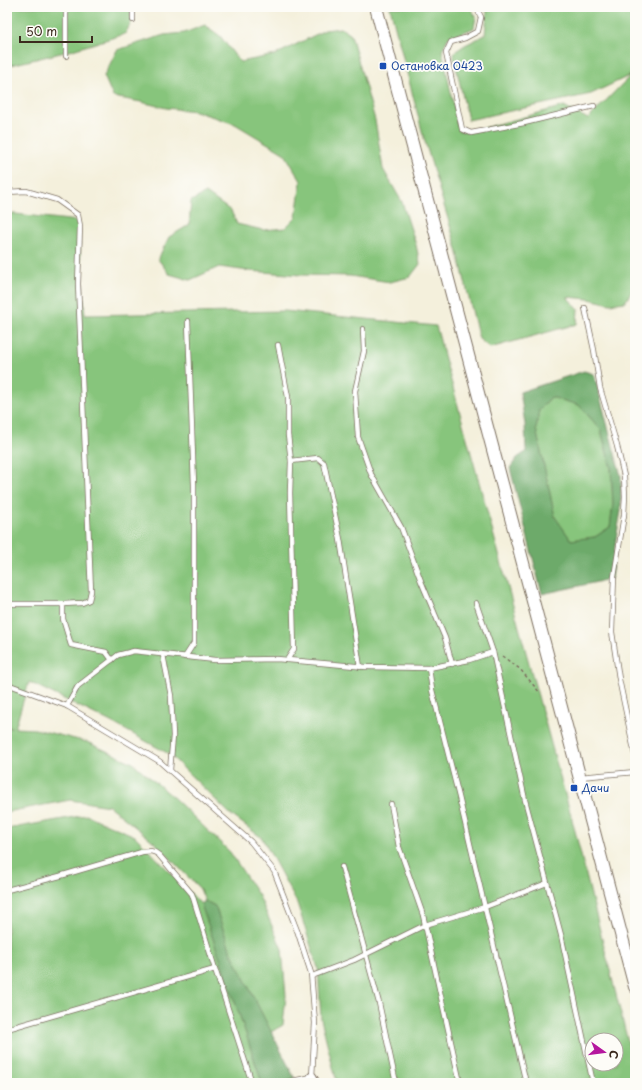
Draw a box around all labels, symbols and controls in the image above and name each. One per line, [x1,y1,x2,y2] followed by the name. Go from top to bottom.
[20,18,92,44] scale bar
[26,22,57,40] text: 50 m
[391,57,483,74] place label: Остановка 0423
[378,61,388,71] marker: Остановка 0423
[581,779,610,796] place label: Дачи
[569,783,579,793] marker: Дачи
[584,1032,624,1072] north arrow
[605,1048,623,1061] text: С

